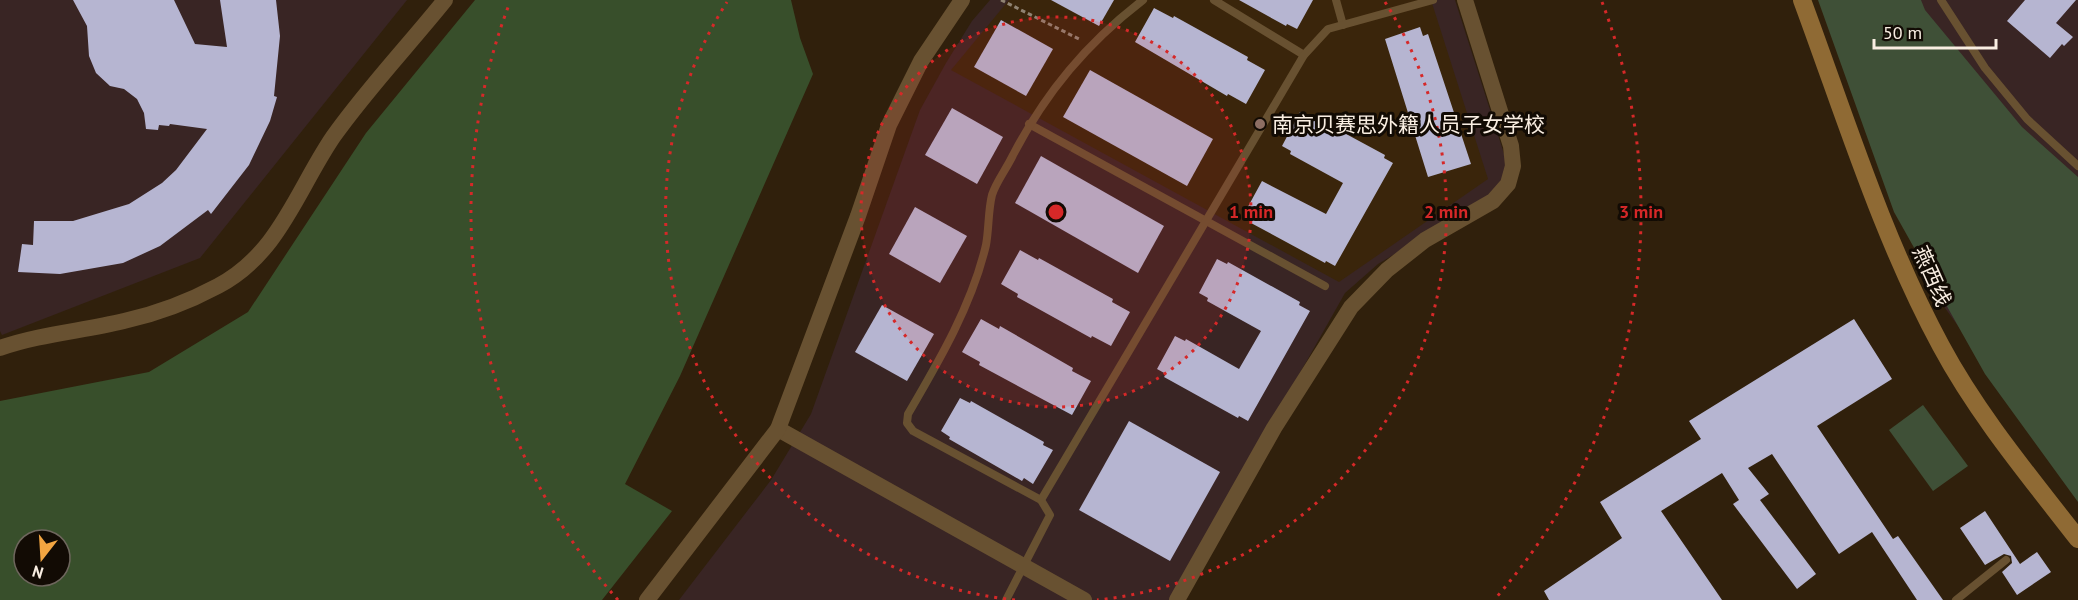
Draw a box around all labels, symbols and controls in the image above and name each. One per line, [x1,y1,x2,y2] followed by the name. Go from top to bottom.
[1874,12,1996,50] scale bar
[1883,21,1922,44] text: 50 m
[1272,111,1545,138] place label: 南京贝赛思外籍人员子女学校
[1253,117,1267,131] marker: 南京贝赛思外籍人员子女学校
[1229,200,1273,223] text: 1 min
[1424,200,1468,223] text: 2 min
[1619,200,1663,223] text: 3 min
[1046,202,1066,222] centre of rings
[1907,242,1957,310] street label: 燕西线
[12,528,72,588] north arrow
[30,561,46,583] text: N

